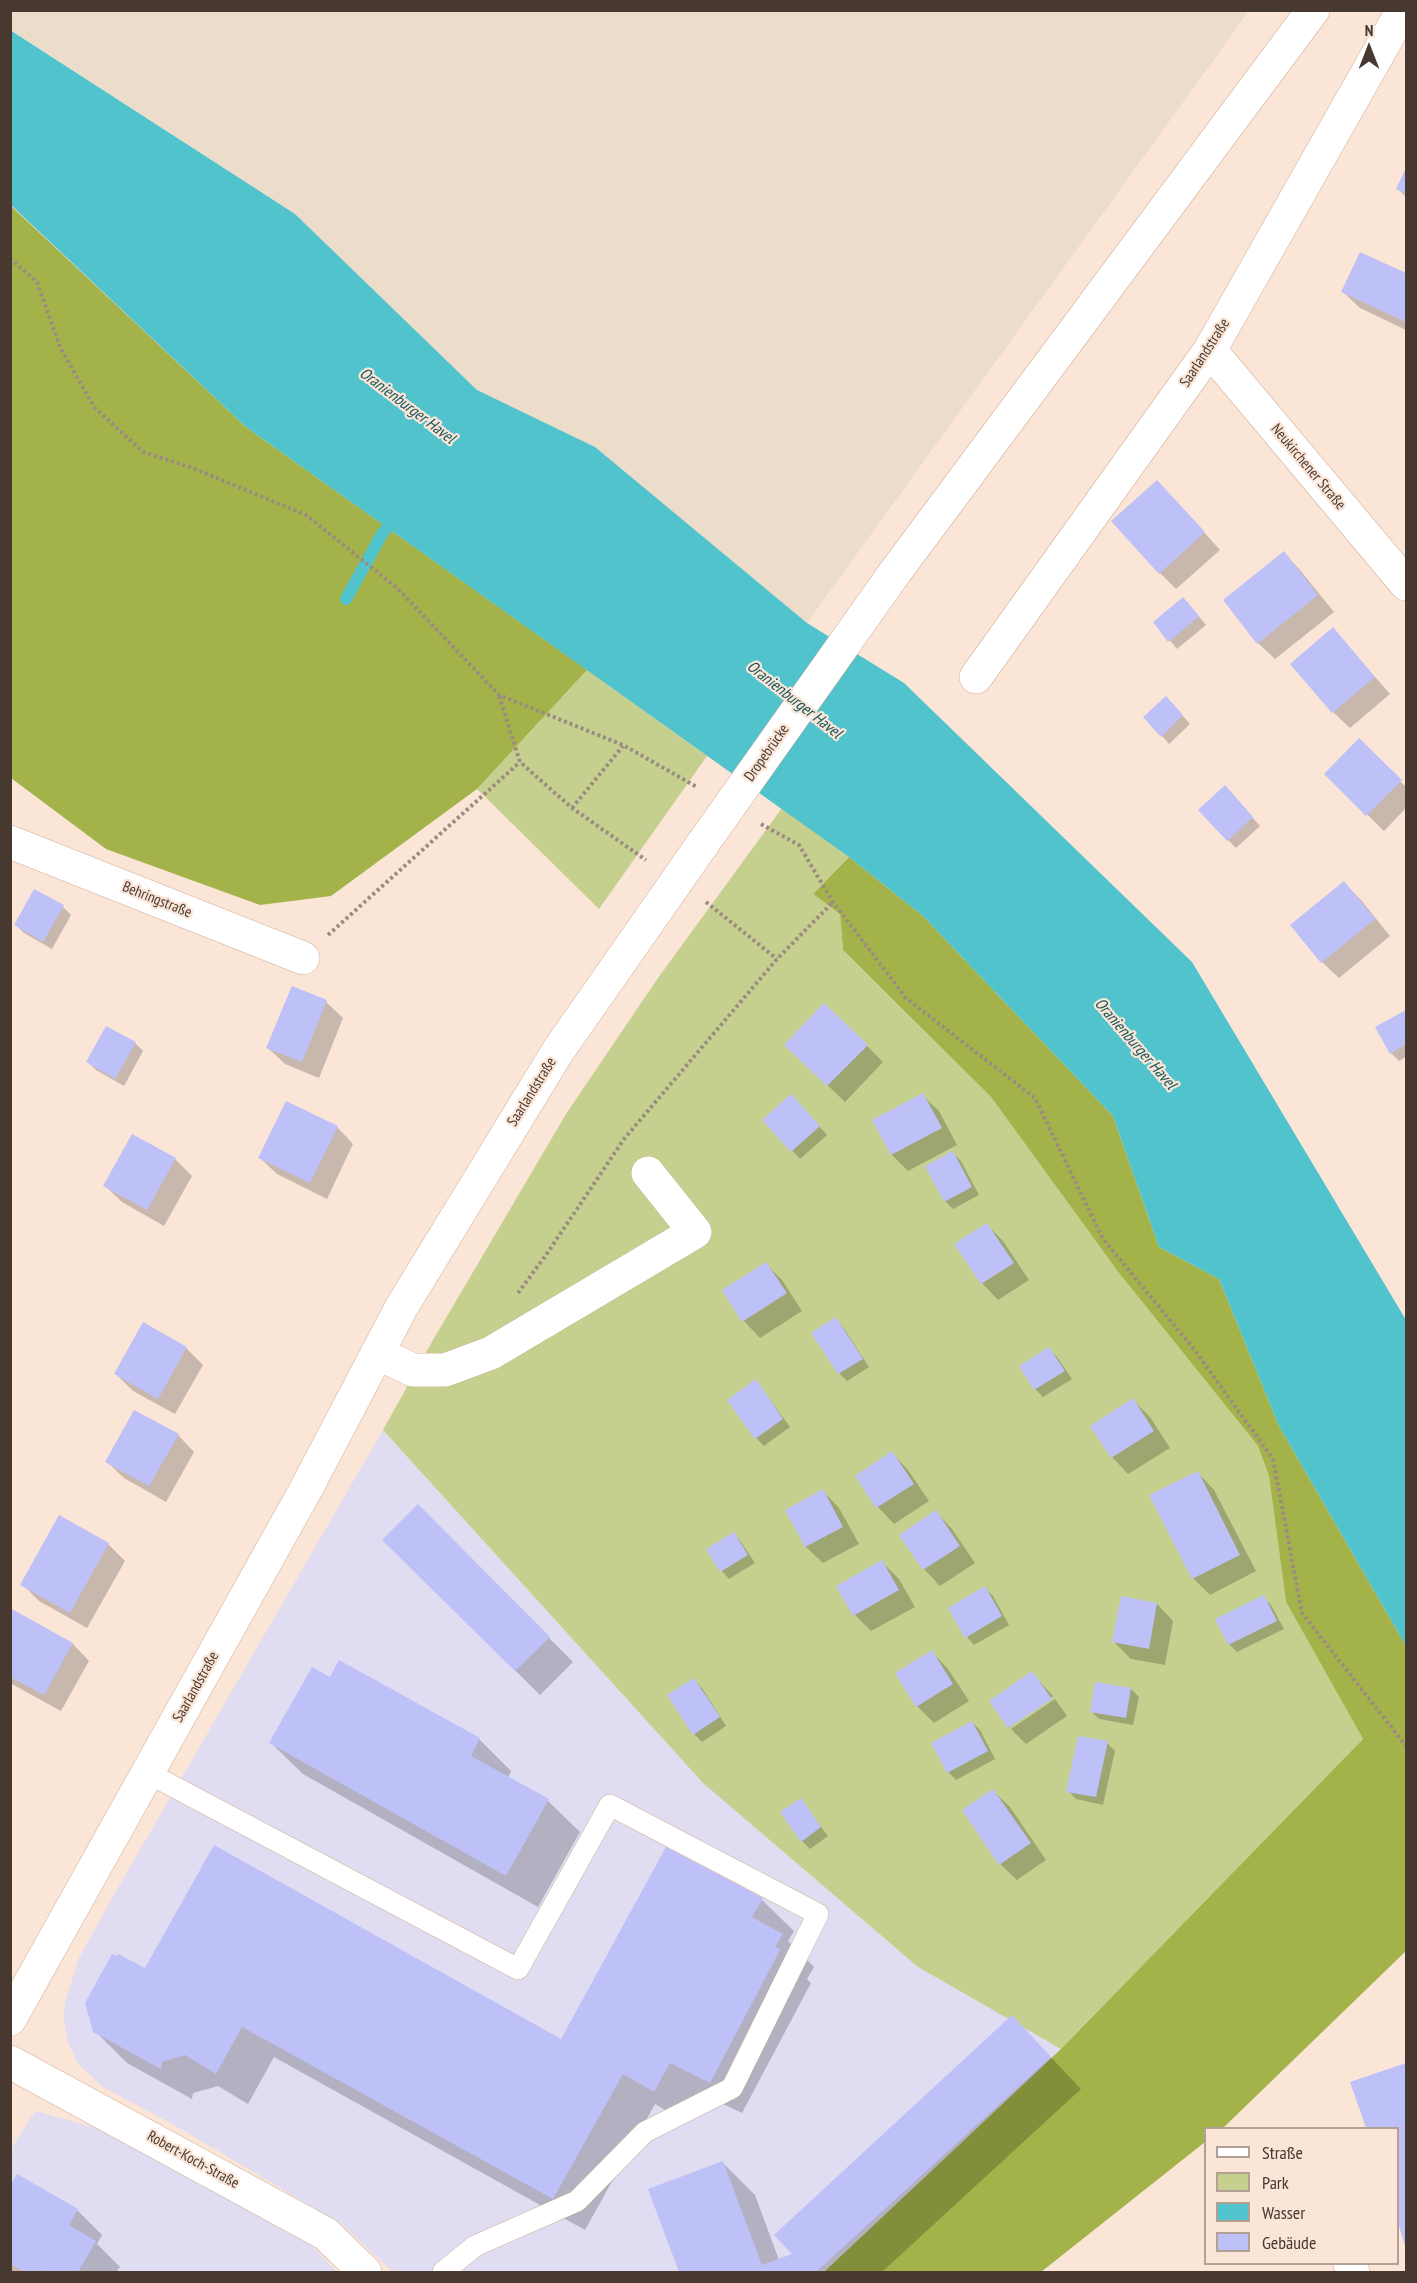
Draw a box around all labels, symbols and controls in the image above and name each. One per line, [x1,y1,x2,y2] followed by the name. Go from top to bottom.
[1339,18,1399,78] north arrow
[1365,20,1373,40] text: N
[1176,315,1234,391] street label: Saarlandstraße
[355,364,459,448] water label: Oranienburger Havel
[1267,420,1349,514] street label: Neukirchener Straße
[743,657,845,743] water label: Oranienburger Havel
[741,721,793,785] street label: Dropebrücke
[120,878,194,922] street label: Behringstraße
[1090,994,1180,1094] water label: Oranienburger Havel
[504,1054,560,1130] street label: Saarlandstraße
[169,1649,223,1725] street label: Saarlandstraße
[144,2127,242,2193] street label: Robert-Koch-Straße
[1204,2127,1399,2265] legend
[1262,2141,1303,2164] text: Straße
[1262,2171,1289,2194] text: Park
[1262,2201,1305,2224] text: Wasser
[1262,2231,1316,2254] text: Gebäude

